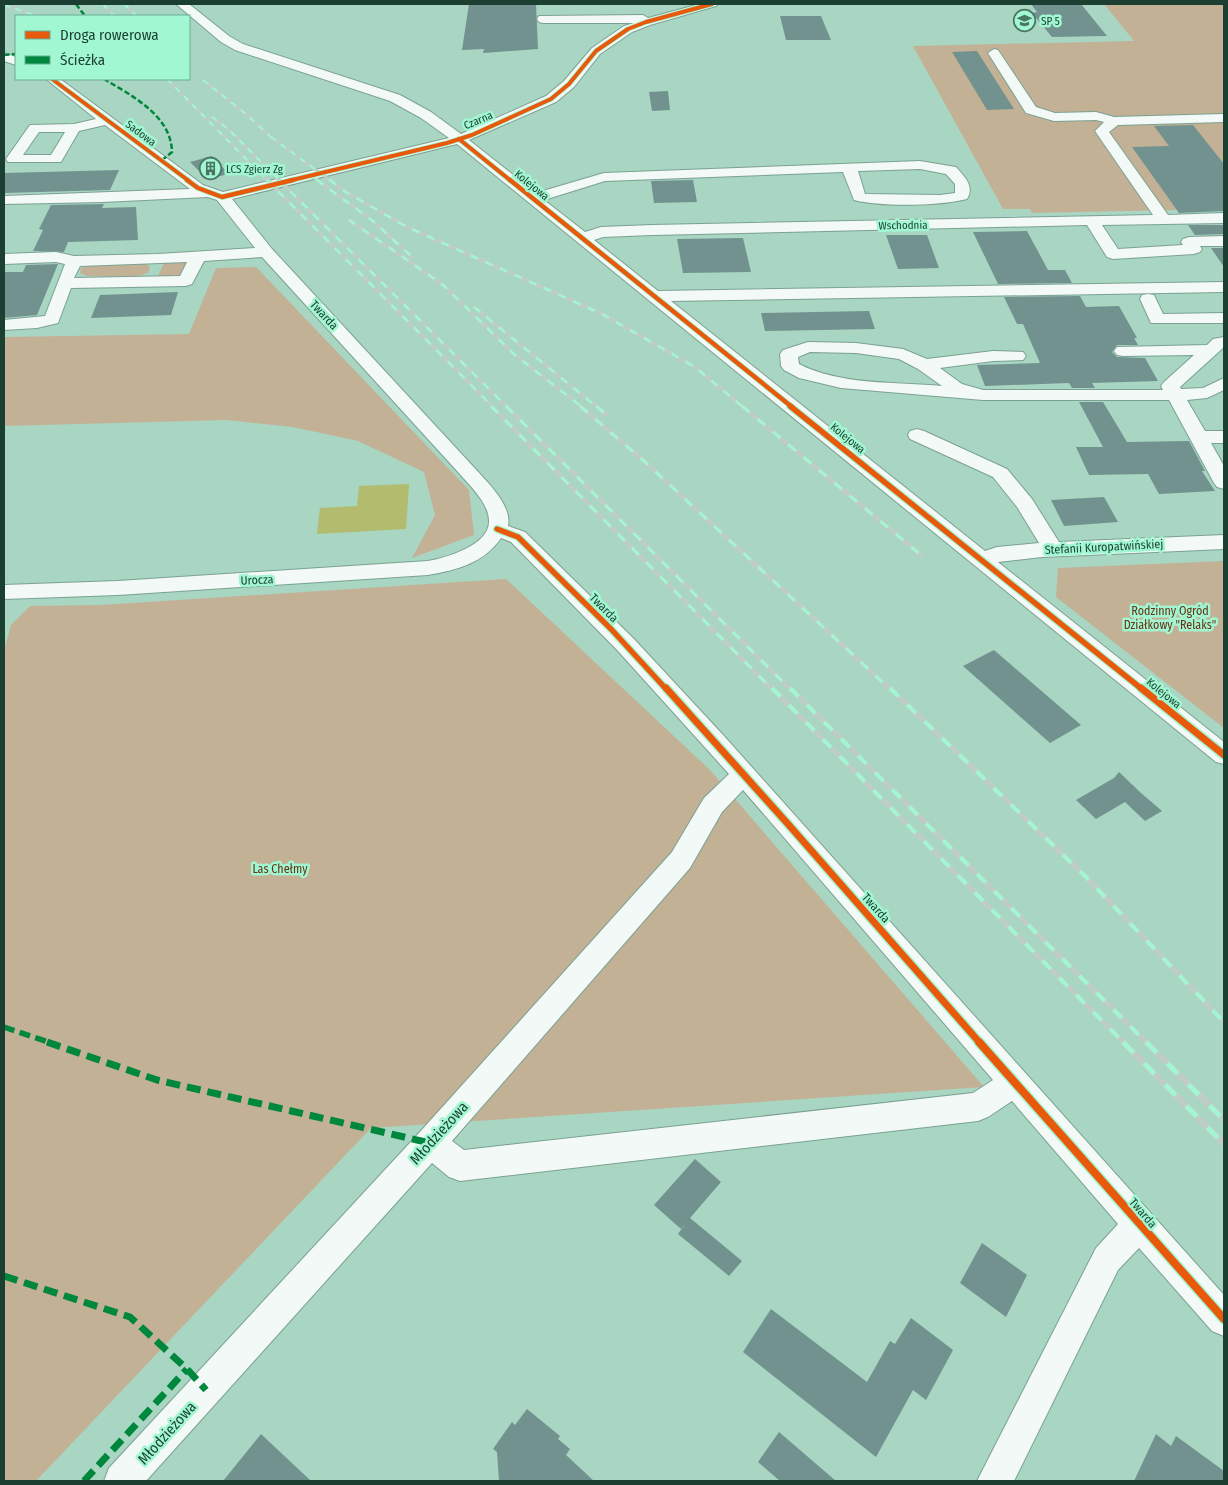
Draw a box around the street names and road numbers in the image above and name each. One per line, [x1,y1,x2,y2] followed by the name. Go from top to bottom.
[462,109,495,132] street label: Czarna
[123,118,159,149] street label: Sadowa
[512,168,552,203] street label: Kolejowa
[878,219,928,232] street label: Wschodnia
[307,297,341,333] street label: Twarda
[828,421,868,456] street label: Kolejowa
[1044,537,1164,557] street label: Stefanii Kuropatwińskiej
[240,572,274,588] street label: Urocza
[587,591,621,625] street label: Twarda
[1144,676,1184,711] street label: Kolejowa
[859,890,893,926] street label: Twarda
[406,1098,472,1168] street label: Młodzieżowa
[1126,1195,1160,1231] street label: Twarda
[134,1398,200,1468] street label: Młodzieżowa

